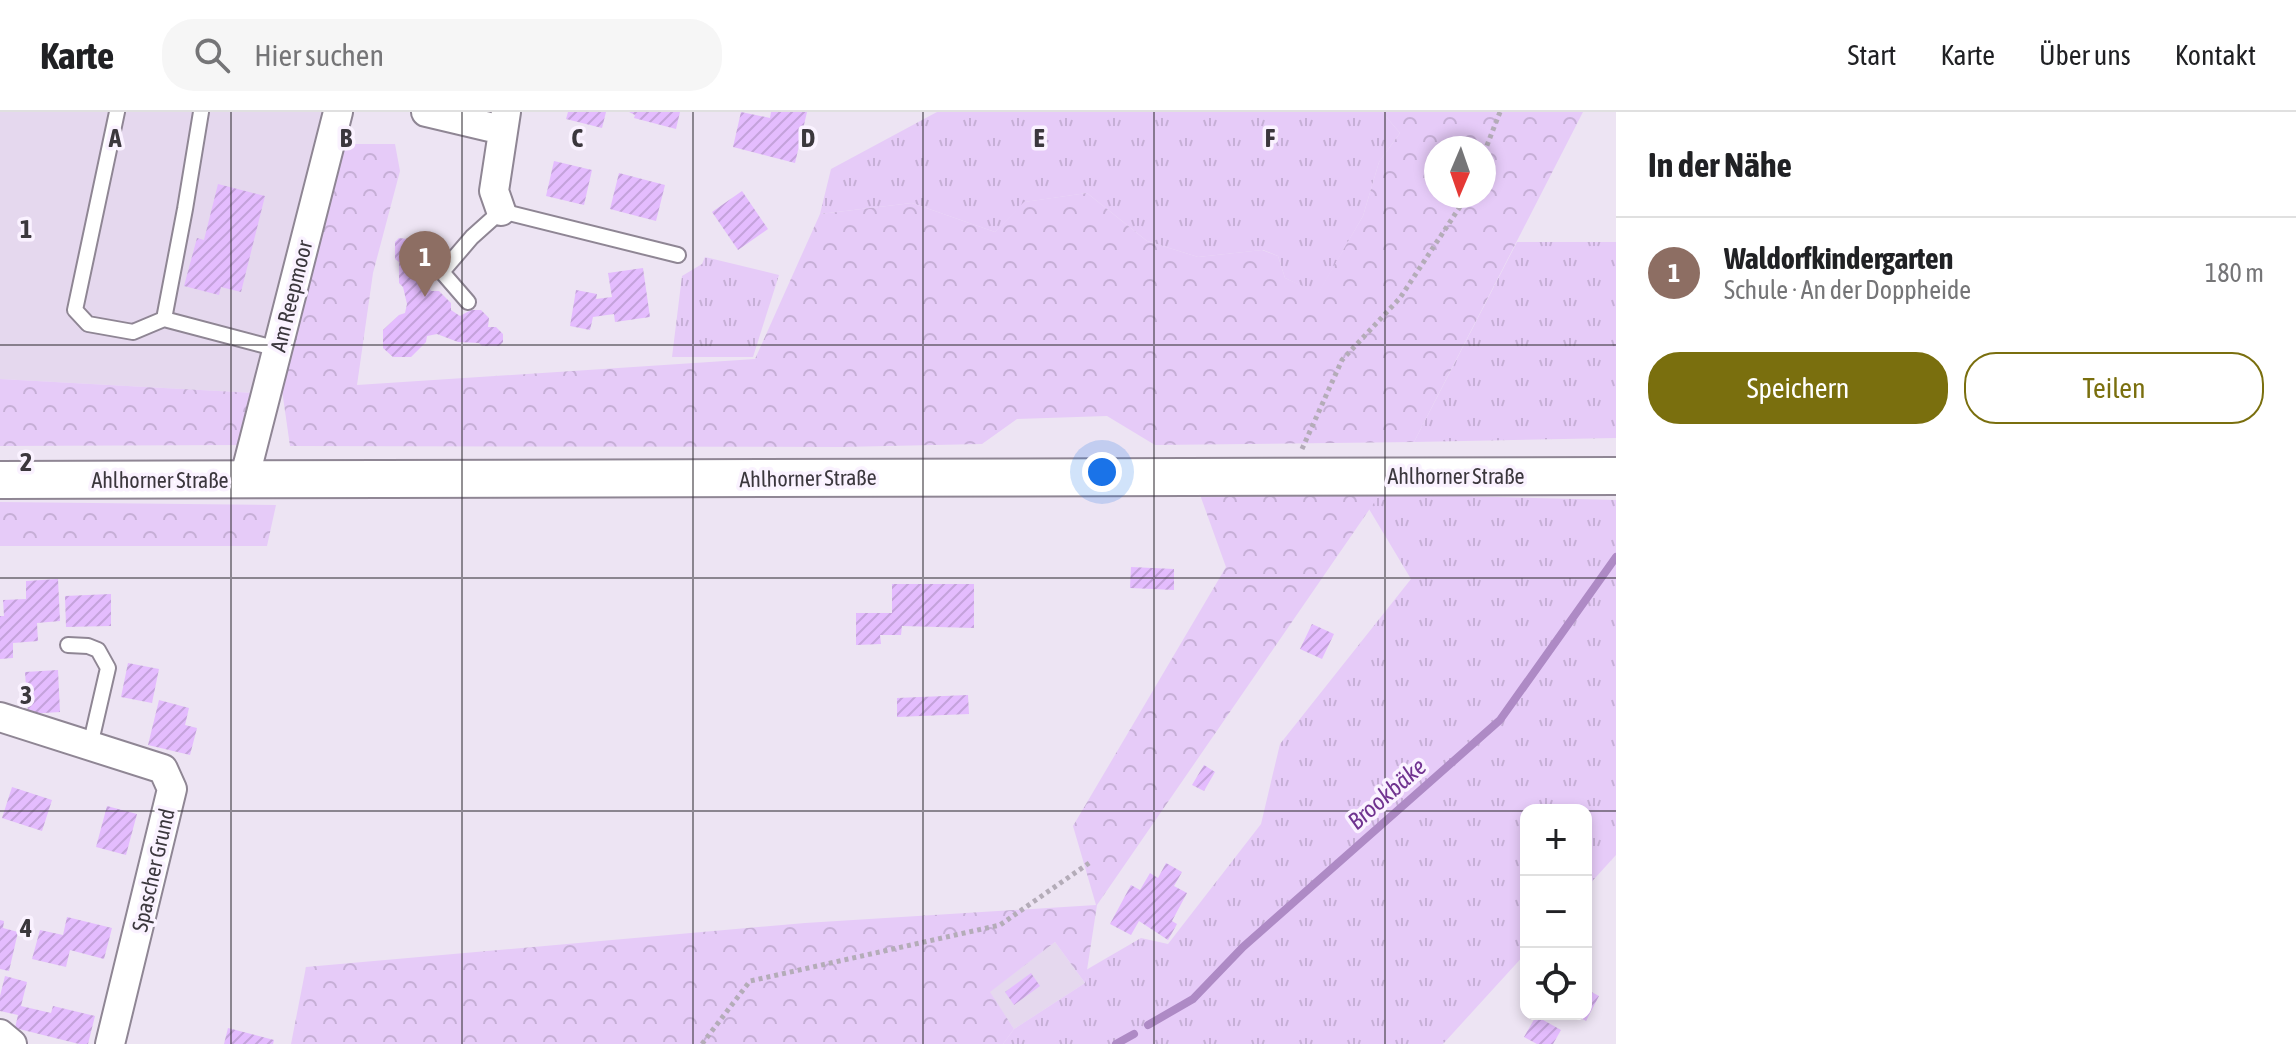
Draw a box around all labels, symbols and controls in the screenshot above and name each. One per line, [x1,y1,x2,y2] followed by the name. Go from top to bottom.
[162,19,722,91] search box
[190,33,234,77] icon: search
[40,34,114,77] text: Karte
[254,38,384,72] text: Hier suchen
[1847,39,1896,71] text: Start
[1940,39,1995,71] text: Karte
[2039,39,2131,71] text: Über uns
[2175,39,2256,71] text: Kontakt
[108,123,122,153] text: A
[340,123,353,153] text: B
[571,123,583,153] text: C
[801,123,815,153] text: D
[1033,123,1045,153] text: E
[1265,123,1276,153] text: F
[1424,136,1496,208] north arrow
[1648,145,1792,184] text: In der Nähe
[20,214,32,244] text: 1
[399,231,451,297] pin: 1
[265,237,318,354] street label: Am Reepmoor
[1724,241,1953,275] text: Waldorfkindergarten
[1668,258,1680,288] text: 1
[2205,258,2264,288] text: 180 m
[1724,275,1971,305] text: Schule · An der Doppheide
[1648,352,1948,424] button: Speichern
[1964,352,2264,424] button: Teilen
[20,447,32,477] text: 2
[1082,452,1122,492] your location
[1387,463,1525,489] street label: Ahlhorner Straße
[739,464,877,492] street label: Ahlhorner Straße
[91,467,229,493] street label: Ahlhorner Straße
[20,680,32,710] text: 3
[1342,752,1431,835] water label: Brookbäke
[1520,804,1592,1020] map controls
[1520,804,1592,876] button: +
[126,806,180,934] street label: Spascher Grund
[1520,876,1592,948] button: −
[19,913,32,943] text: 4
[1520,948,1592,1020] button: locate

